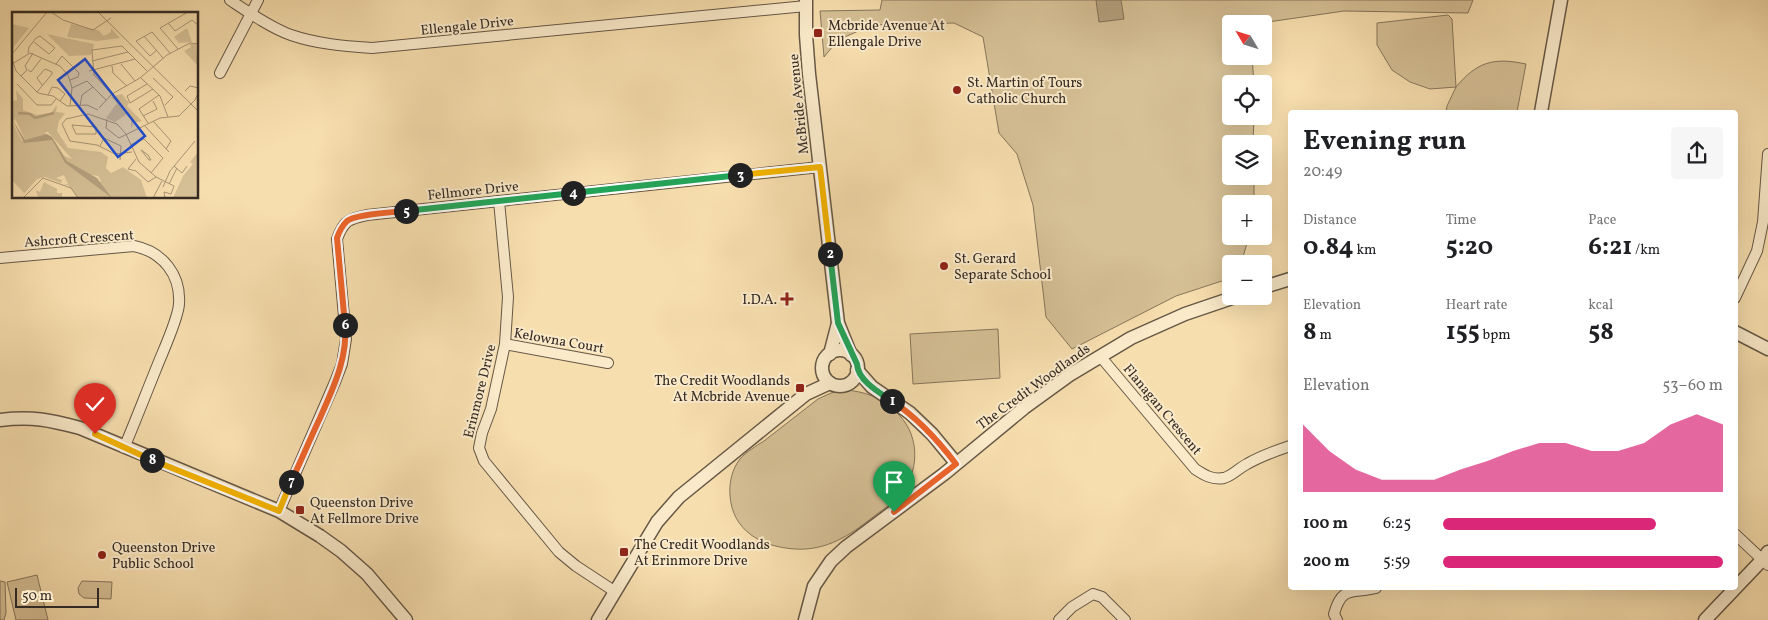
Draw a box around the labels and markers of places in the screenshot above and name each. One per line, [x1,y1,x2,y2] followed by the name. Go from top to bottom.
[828,17,945,52] place label: Mcbride Avenue At Ellengale Drive
[812,27,824,39] marker: Mcbride Avenue At Ellengale Drive
[967,74,1082,109] place label: St. Martin of Tours Catholic Church
[951,84,963,96] marker: St. Martin of Tours Catholic Church
[728,162,752,188] pin: 3
[560,180,586,206] pin: 4
[394,198,418,224] pin: 5
[818,242,842,266] pin: 2
[954,250,1051,285] place label: St. Gerard Separate School
[938,260,950,272] marker: St. Gerard Separate School
[742,291,777,310] place label: I.D.A.
[781,293,793,305] marker: I.D.A.
[332,312,358,338] pin: 6
[654,372,790,407] place label: The Credit Woodlands At Mcbride Avenue
[794,382,806,394] marker: The Credit Woodlands At Mcbride Avenue
[74,383,116,434] pin
[880,388,904,414] pin: 1
[140,448,164,472] pin: 8
[873,461,915,512] pin
[278,470,304,494] pin: 7
[310,494,419,529] place label: Queenston Drive At Fellmore Drive
[294,504,306,516] marker: Queenston Drive At Fellmore Drive
[634,536,770,571] place label: The Credit Woodlands At Erinmore Drive
[112,539,216,574] place label: Queenston Drive Public School
[618,546,630,558] marker: The Credit Woodlands At Erinmore Drive
[96,549,108,561] marker: Queenston Drive Public School

